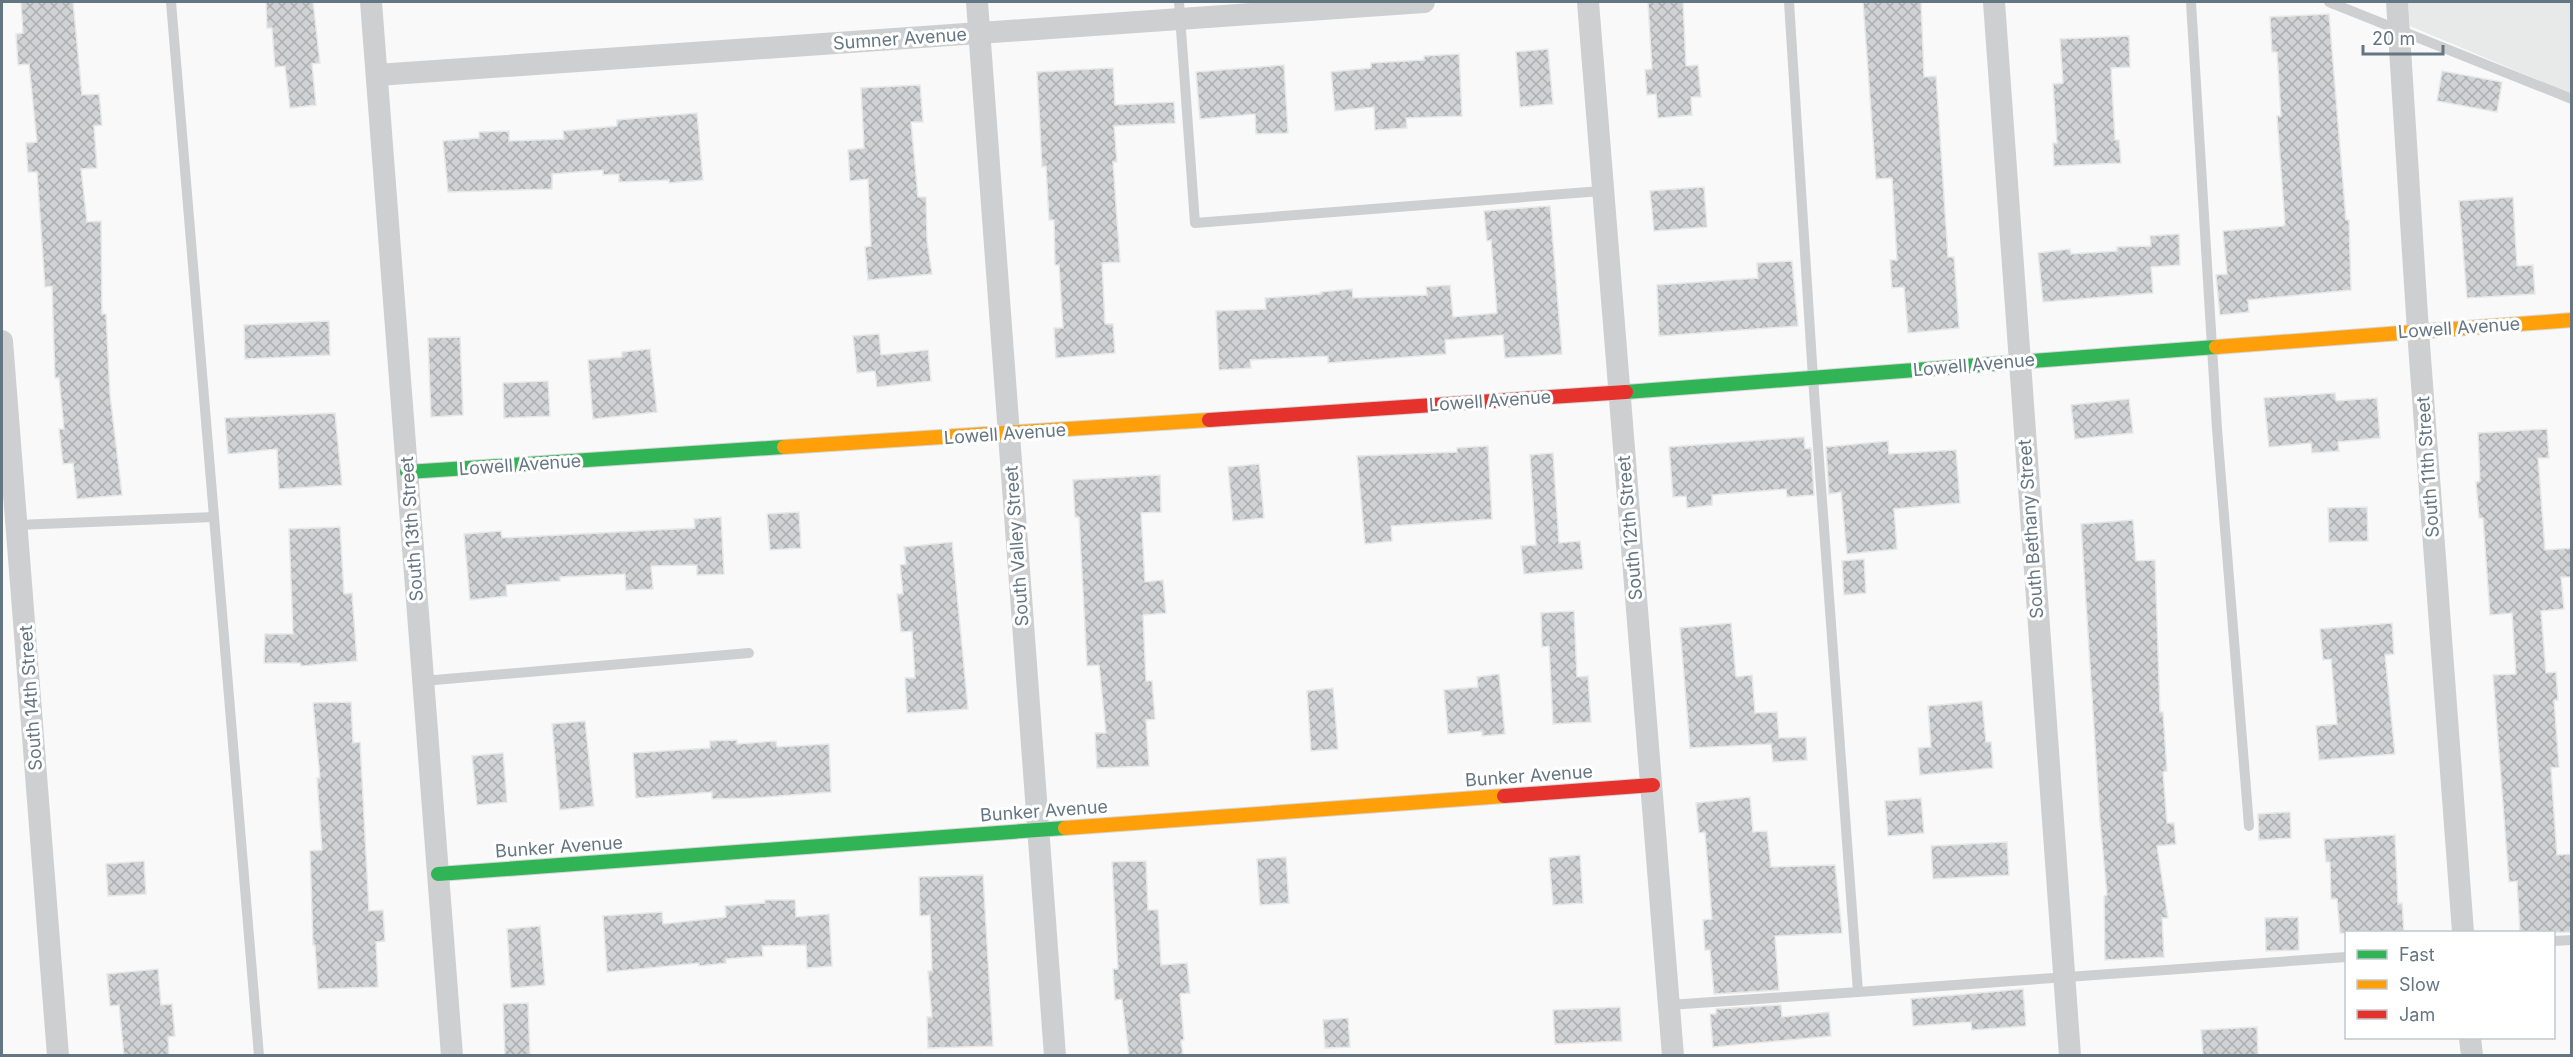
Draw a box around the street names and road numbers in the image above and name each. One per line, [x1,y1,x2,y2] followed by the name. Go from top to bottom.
[832,23,968,54] street label: Sumner Avenue
[2397,313,2521,342] street label: Lowell Avenue
[1912,349,2036,380] street label: Lowell Avenue
[1428,386,1552,415] street label: Lowell Avenue
[2412,395,2443,539] street label: South 11th Street
[943,419,1067,448] street label: Lowell Avenue
[2014,438,2047,619] street label: South Bethany Street
[458,450,582,479] street label: Lowell Avenue
[1613,455,1646,601] street label: South 12th Street
[396,456,427,602] street label: South 13th Street
[1000,465,1033,627] street label: South Valley Street
[15,624,46,772] street label: South 14th Street
[1464,761,1594,790] street label: Bunker Avenue
[979,796,1109,825] street label: Bunker Avenue
[494,832,624,861] street label: Bunker Avenue

